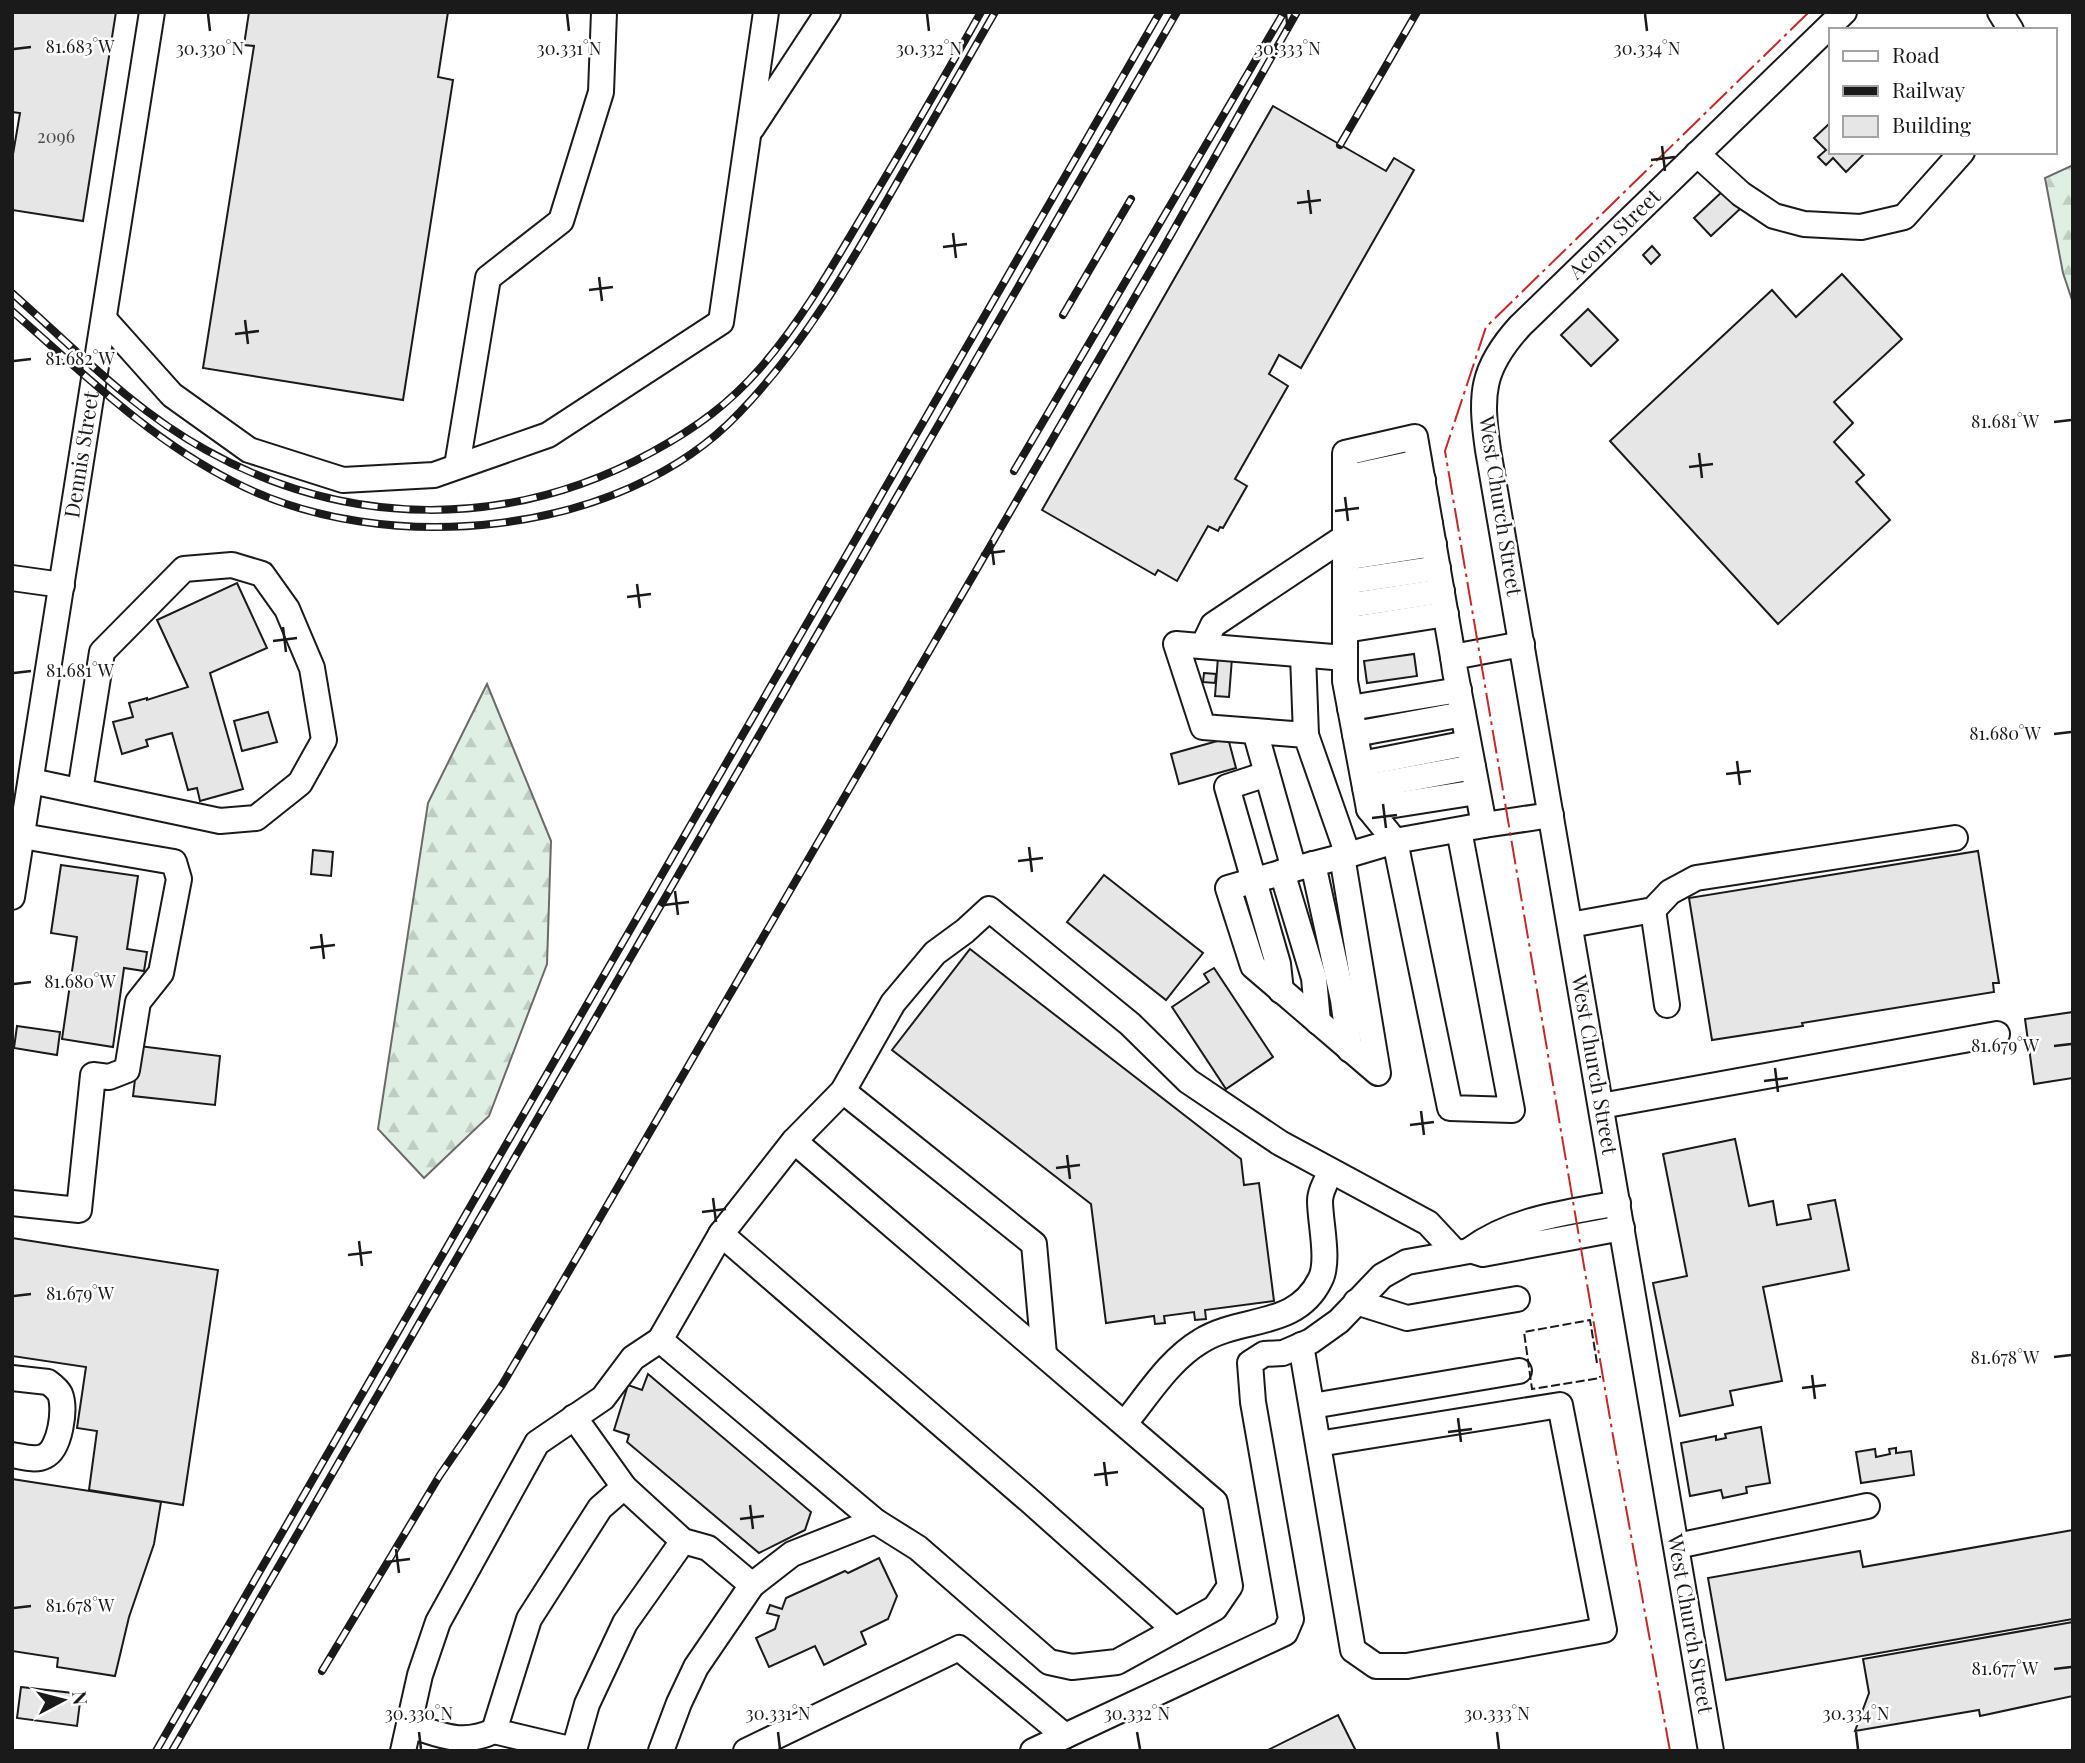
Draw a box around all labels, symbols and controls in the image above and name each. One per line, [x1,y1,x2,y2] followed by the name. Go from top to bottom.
[1829,28,2057,154] legend
[46,34,115,58] text: 81.683°W
[176,36,245,60] text: 30.330°N
[537,36,602,60] text: 30.331°N
[896,36,963,60] text: 30.332°N
[1255,36,1321,60] text: 30.333°N
[1614,36,1681,60] text: 30.334°N
[1892,40,1940,68] text: Road
[1892,75,1966,103] text: Railway
[1892,110,1971,138] text: Building
[37,124,75,148] house number: 2096
[1560,181,1666,285] street label: Acorn Street
[45,346,116,370] text: 81.682°W
[56,388,104,520] street label: Dennis Street
[1971,409,2040,433] text: 81.681°W
[1474,413,1530,598] street label: West Church Street
[46,658,115,682] text: 81.681°W
[1969,721,2042,745] text: 81.680°W
[44,969,117,993] text: 81.680°W
[1566,972,1626,1157] street label: West Church Street
[1971,1033,2040,1057] text: 81.679°W
[46,1281,115,1305] text: 81.679°W
[1971,1345,2040,1369] text: 81.678°W
[1662,1531,1722,1716] street label: West Church Street
[46,1593,115,1617] text: 81.678°W
[1972,1656,2039,1680] text: 81.677°W
[28,1665,98,1735] north arrow
[67,1689,95,1706] text: N
[385,1701,454,1725] text: 30.330°N
[746,1701,811,1725] text: 30.331°N
[1104,1701,1171,1725] text: 30.332°N
[1464,1701,1530,1725] text: 30.333°N
[1823,1701,1890,1725] text: 30.334°N

